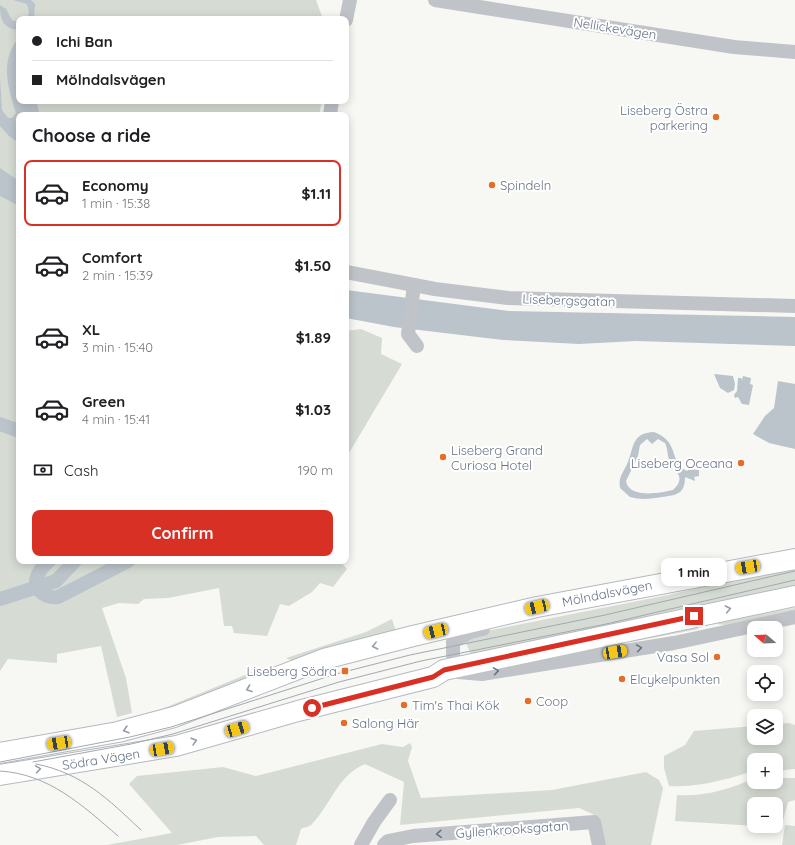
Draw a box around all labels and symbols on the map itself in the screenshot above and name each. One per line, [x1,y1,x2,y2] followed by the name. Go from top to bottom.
[572,14,658,42] street label: Nellickevägen
[620,102,708,133] place label: Liseberg Östra parkering
[711,112,721,122] marker: Liseberg Östra parkering
[500,177,551,193] place label: Spindeln
[487,180,497,190] marker: Spindeln
[522,290,616,310] street label: Lisebergsgatan
[451,442,543,473] place label: Liseberg Grand Curiosa Hotel
[438,452,448,462] marker: Liseberg Grand Curiosa Hotel
[631,455,733,471] place label: Liseberg Oceana
[736,458,746,468] marker: Liseberg Oceana
[661,558,727,586] callout: 1 min
[735,559,761,575] car
[561,576,653,610] street label: Mölndalsvägen
[524,598,550,616] car
[725,606,731,614] one-way arrow
[685,607,703,625] route end
[747,621,783,657] north arrow
[423,622,449,640] car
[372,641,379,650] one-way arrow
[602,644,628,660] car
[635,644,642,653] one-way arrow
[657,649,709,665] place label: Vasa Sol
[712,652,722,662] marker: Vasa Sol
[246,663,337,679] place label: Liseberg Södra
[340,666,350,676] marker: Liseberg Södra
[493,667,499,676] one-way arrow
[630,671,720,687] place label: Elcykelpunkten
[617,674,627,684] marker: Elcykelpunkten
[245,684,252,692] one-way arrow
[536,693,568,709] place label: Coop
[523,696,533,706] marker: Coop
[412,697,500,713] place label: Tim's Thai Kök
[303,699,321,717] route start
[399,700,409,710] marker: Tim's Thai Kök
[352,715,419,731] place label: Salong Här
[339,718,349,728] marker: Salong Här
[224,720,250,738] car
[123,725,130,734] one-way arrow
[46,735,72,751] car
[190,737,197,746] one-way arrow
[149,741,175,757] car
[61,745,141,773] street label: Södra Vägen
[35,765,41,774] one-way arrow
[455,817,569,841] street label: Gyllenkrooksgatan
[436,830,442,839] one-way arrow

